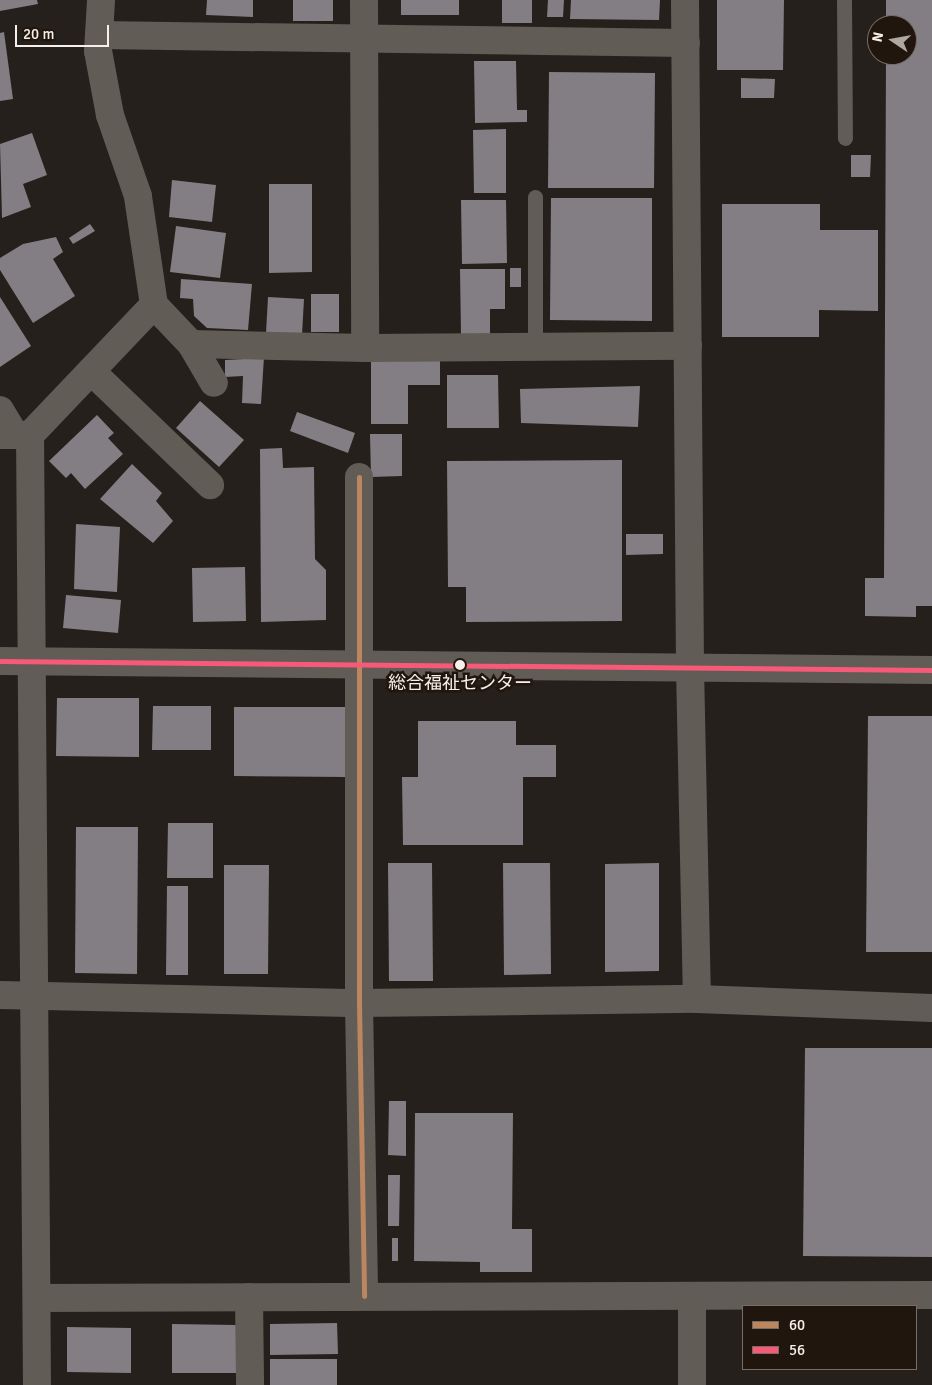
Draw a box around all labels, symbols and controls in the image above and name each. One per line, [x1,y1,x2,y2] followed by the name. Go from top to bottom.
[18,15,111,47] scale bar
[867,15,917,65] north arrow
[23,25,54,43] text: 20 m
[868,30,887,44] text: N
[455,660,465,670] marker: 総合福祉センター
[388,672,532,694] place label: 総合福祉センター
[742,1305,917,1370] legend
[789,1316,805,1334] text: 60
[789,1341,805,1359] text: 56

